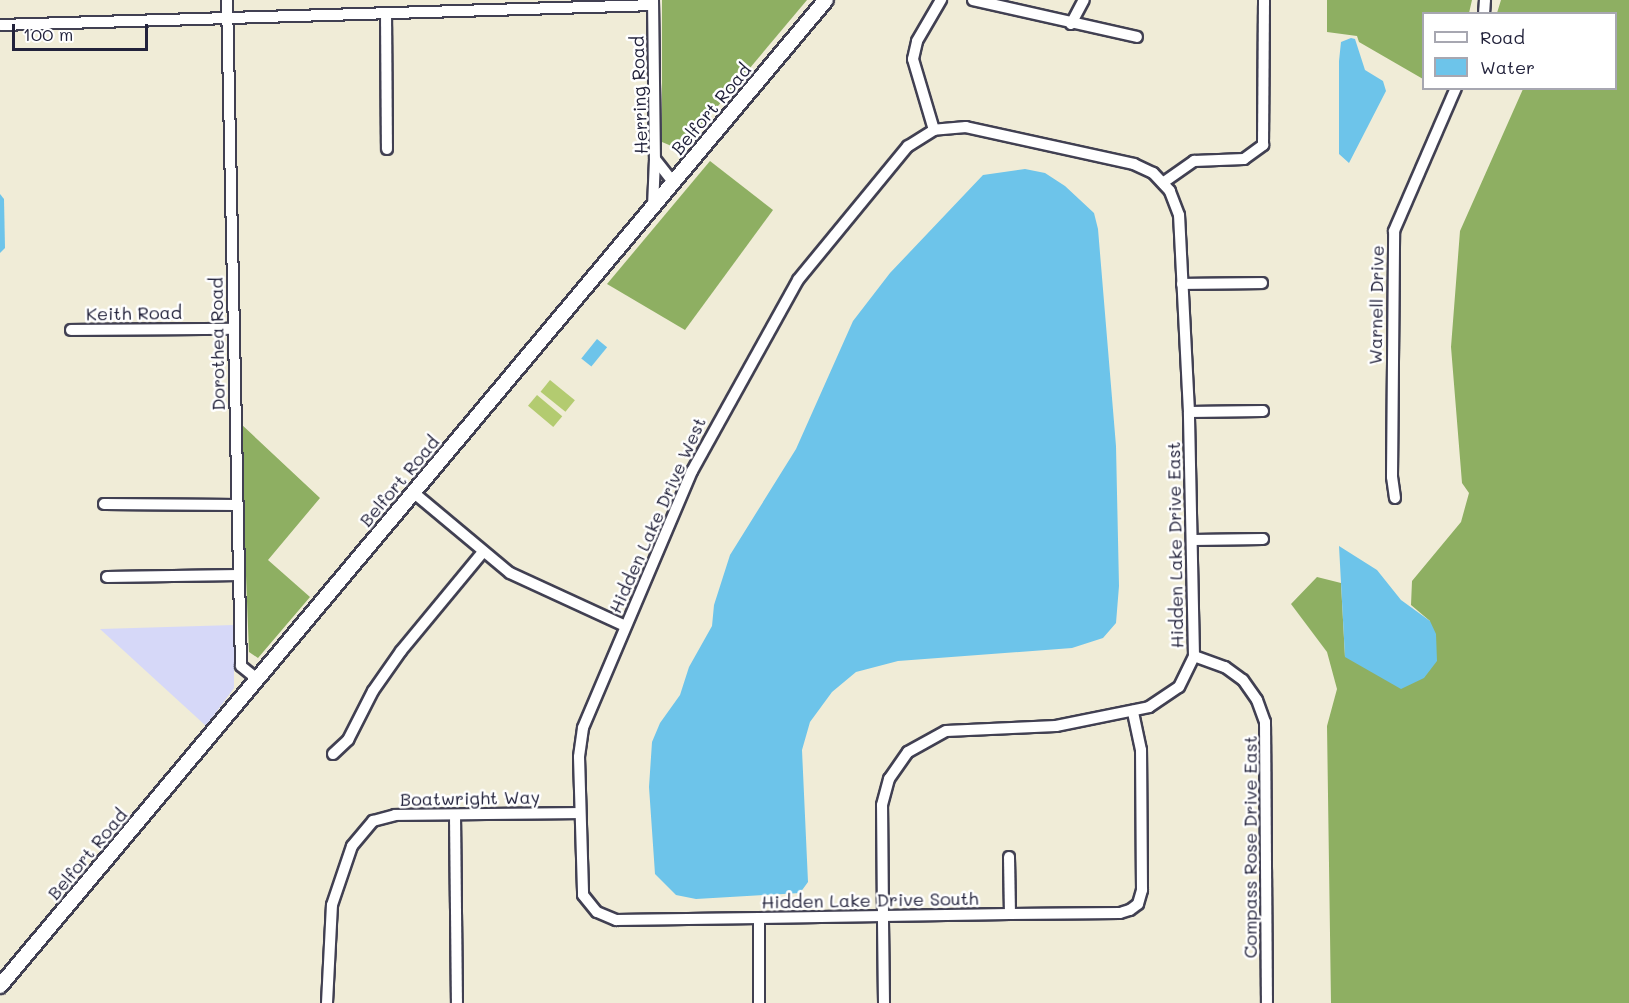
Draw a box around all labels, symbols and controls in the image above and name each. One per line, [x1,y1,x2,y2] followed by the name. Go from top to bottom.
[15,12,152,50] scale bar
[1422,12,1617,90] legend
[23,22,73,46] text: 100 m
[1480,25,1525,49] text: Road
[626,35,652,155] street label: Herring Road
[1480,55,1535,79] text: Water
[667,59,755,159] street label: Belfort Road
[1364,245,1388,365] street label: Warnell Drive
[205,277,229,411] street label: Dorothea Road
[86,301,182,325] street label: Keith Road
[604,414,710,616] street label: Hidden Lake Drive West
[355,431,443,531] street label: Belfort Road
[1162,441,1188,649] street label: Hidden Lake Drive East
[1239,736,1261,958] street label: Compass Rose Drive East
[400,786,540,810] street label: Boatwright Way
[43,804,131,904] street label: Belfort Road
[761,887,979,913] street label: Hidden Lake Drive South

